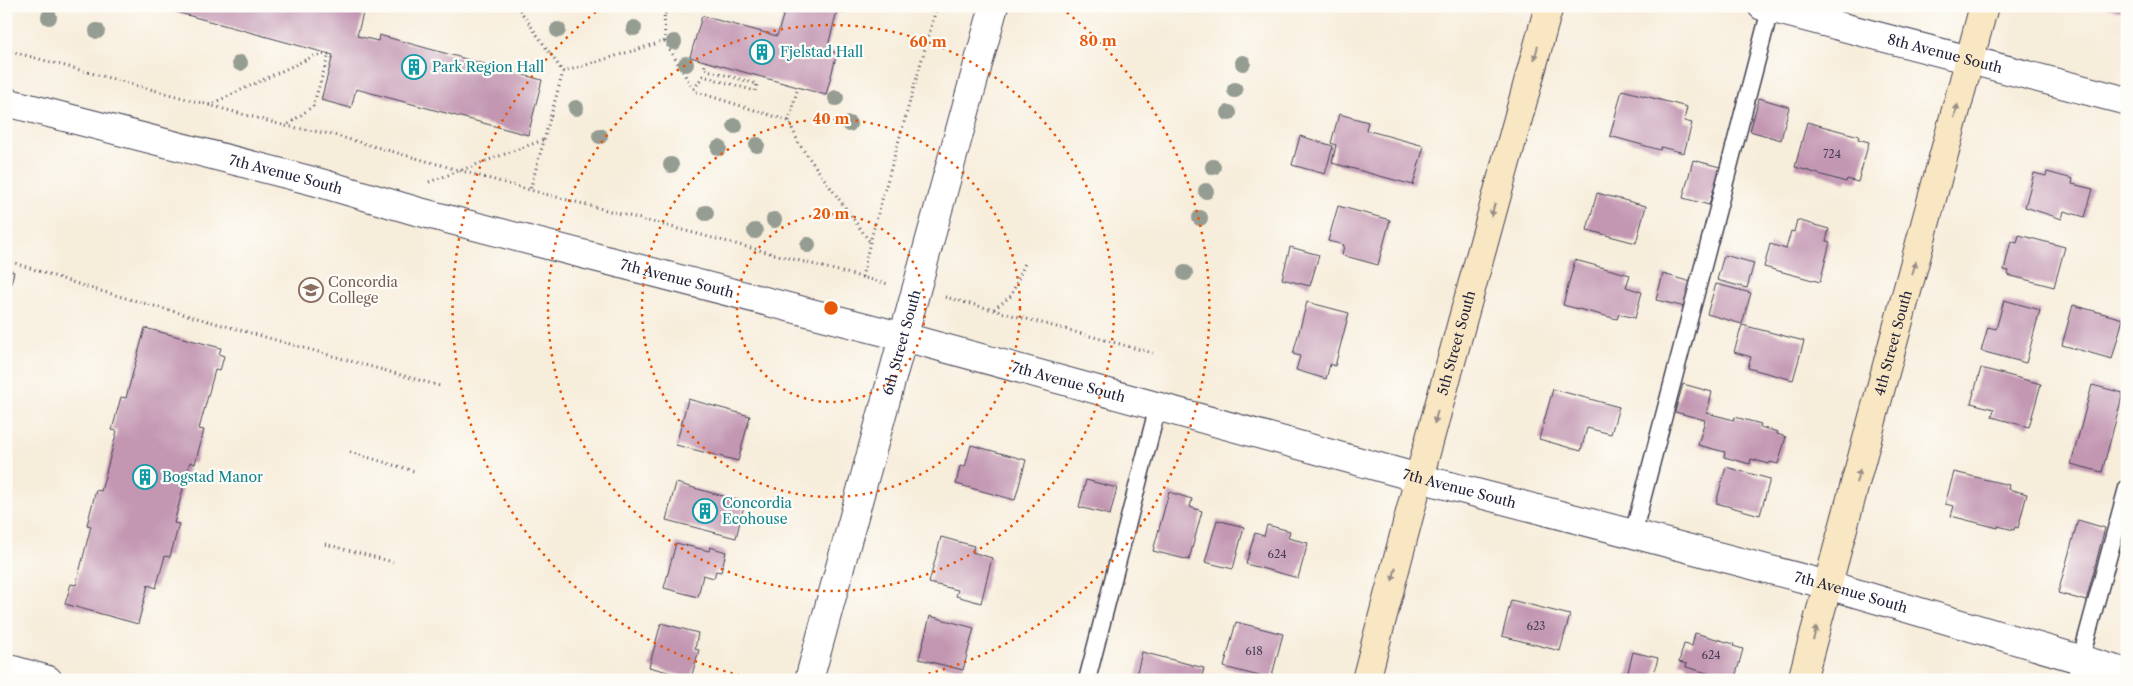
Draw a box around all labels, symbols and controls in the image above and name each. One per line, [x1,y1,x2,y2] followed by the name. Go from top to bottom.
[1886,30,2005,77] street label: 8th Avenue South
[1079,31,1117,50] text: 80 m
[909,32,947,51] text: 60 m
[749,39,775,65] building icon: Fjelstad Hall
[780,43,863,61] place label: Fjelstad Hall
[1532,46,1540,61] one-way arrow
[401,54,427,80] building icon: Park Region Hall
[432,58,544,76] place label: Park Region Hall
[1952,104,1960,119] one-way arrow
[812,109,850,128] text: 40 m
[1823,147,1841,161] house number: 724
[227,151,345,198] street label: 7th Avenue South
[1488,203,1496,218] one-way arrow
[812,204,850,223] text: 20 m
[618,255,736,302] street label: 7th Avenue South
[1910,261,1918,276] one-way arrow
[328,273,399,307] place label: Concordia College
[298,277,324,303] school or university icon: Concordia College
[879,288,925,397] street label: 6th Street South
[1433,288,1479,397] street label: 5th Street South
[1870,288,1916,398] street label: 4th Street South
[822,299,840,317] centre of rings
[1010,358,1128,406] street label: 7th Avenue South
[1431,410,1439,425] one-way arrow
[132,464,158,490] building icon: Bogstad Manor
[1401,465,1518,512] street label: 7th Avenue South
[162,468,263,486] place label: Bogstad Manor
[1854,468,1862,483] one-way arrow
[722,494,793,528] place label: Concordia Ecohouse
[692,498,718,524] building icon: Concordia Ecohouse
[1267,547,1287,561] house number: 624
[1390,567,1398,582] one-way arrow
[1793,568,1910,617] street label: 7th Avenue South
[1527,619,1545,633] house number: 623
[1812,625,1820,640] one-way arrow
[1245,644,1263,658] house number: 618
[1701,648,1721,662] house number: 624

